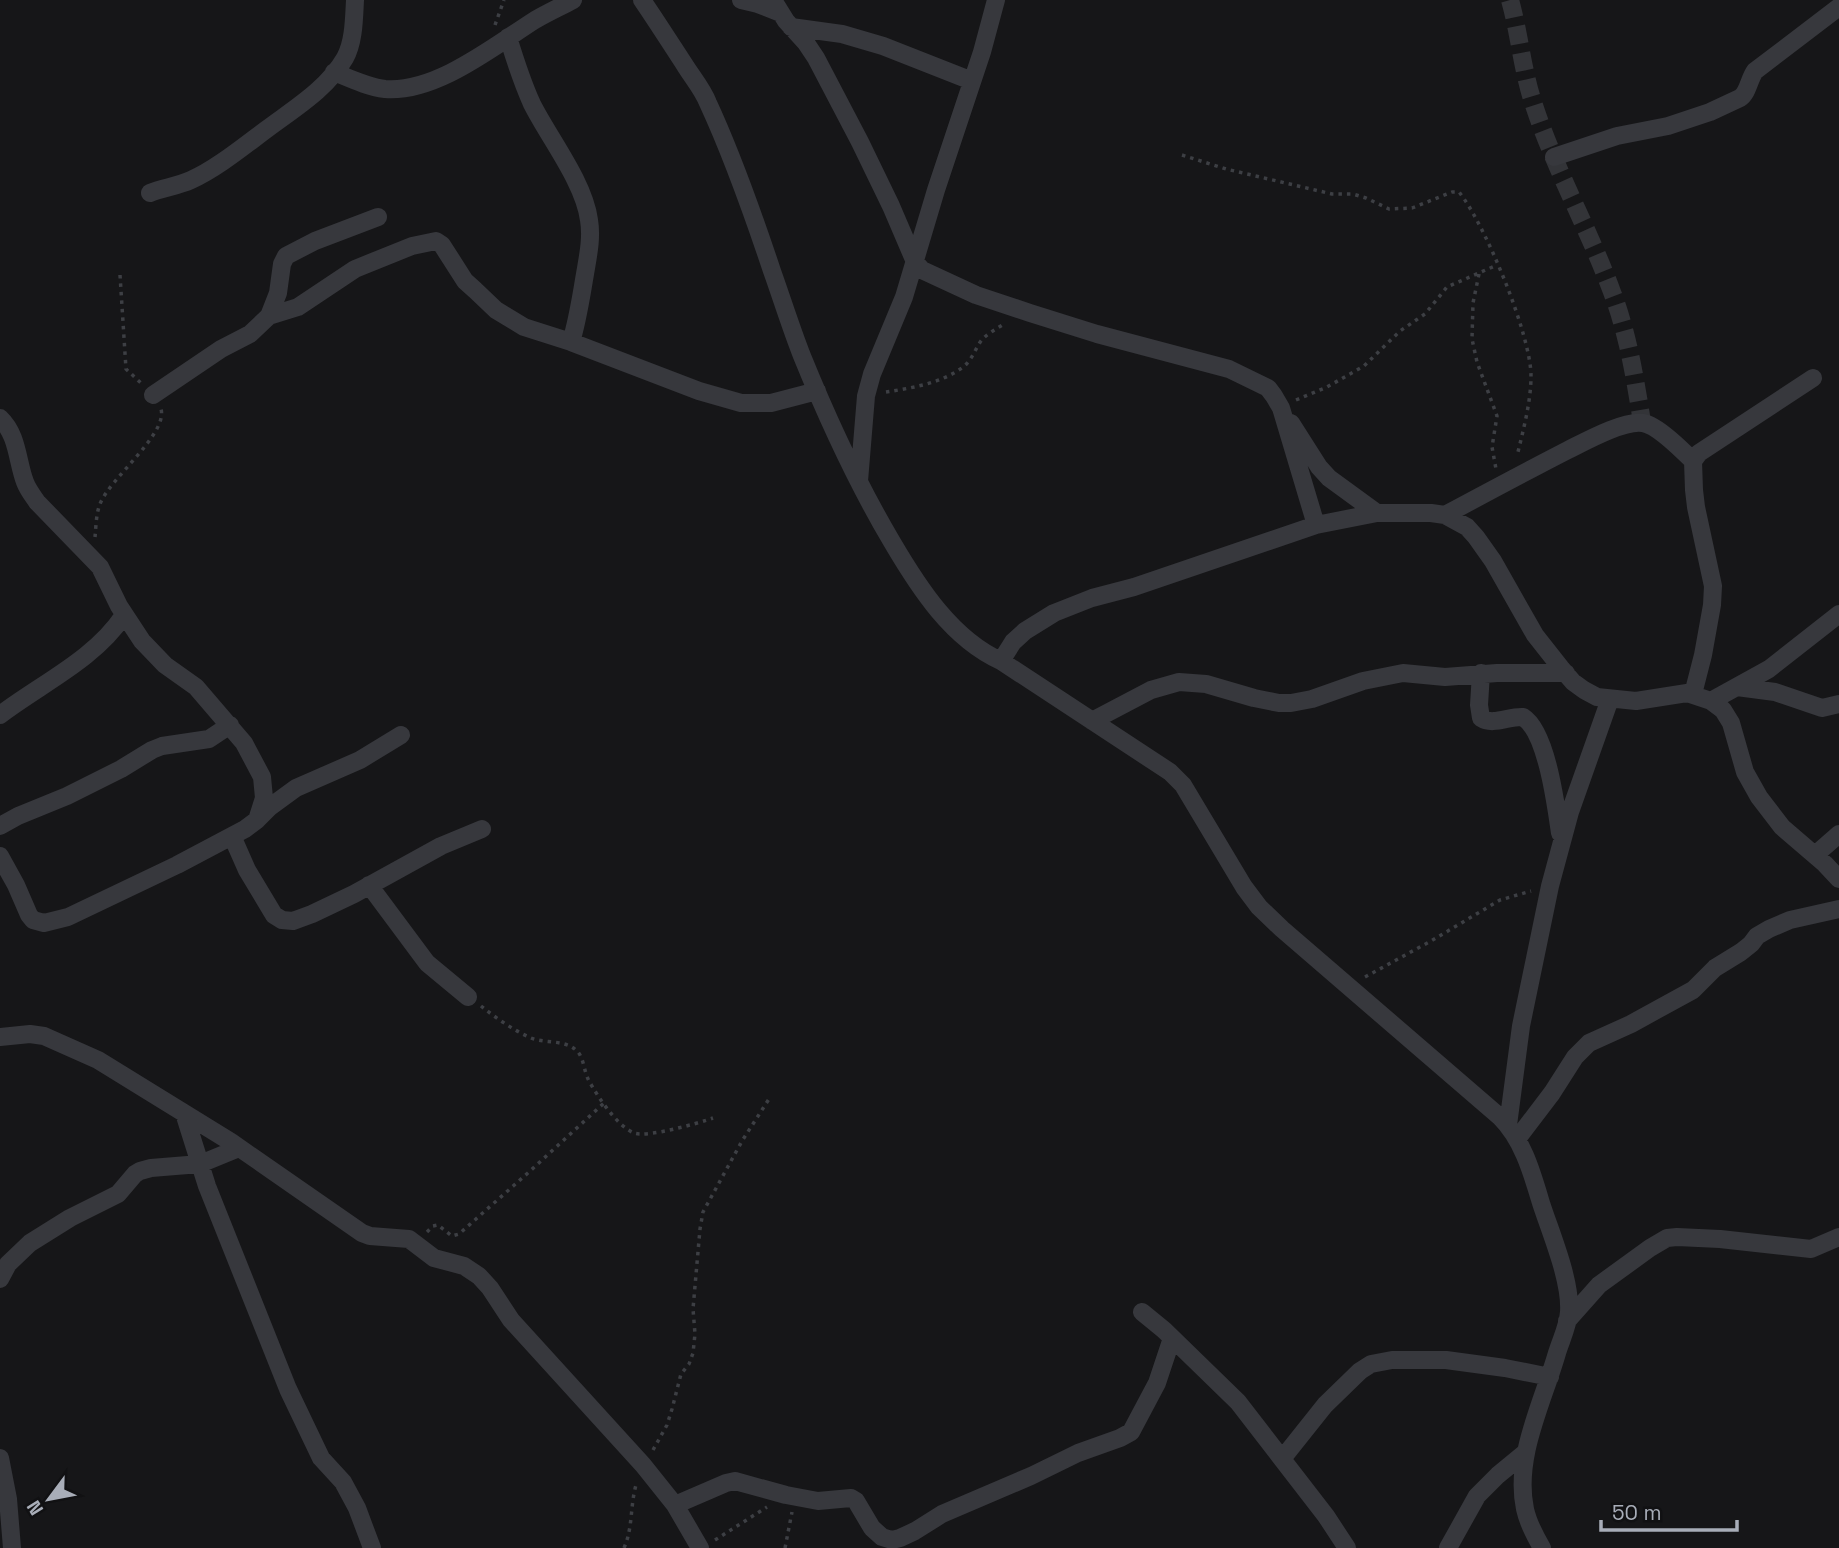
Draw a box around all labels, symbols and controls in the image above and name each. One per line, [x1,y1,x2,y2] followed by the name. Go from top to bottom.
[14,1464,84,1534] north arrow
[1601,1488,1738,1532] scale bar
[21,1496,49,1520] text: N
[1612,1499,1662,1526] text: 50 m

